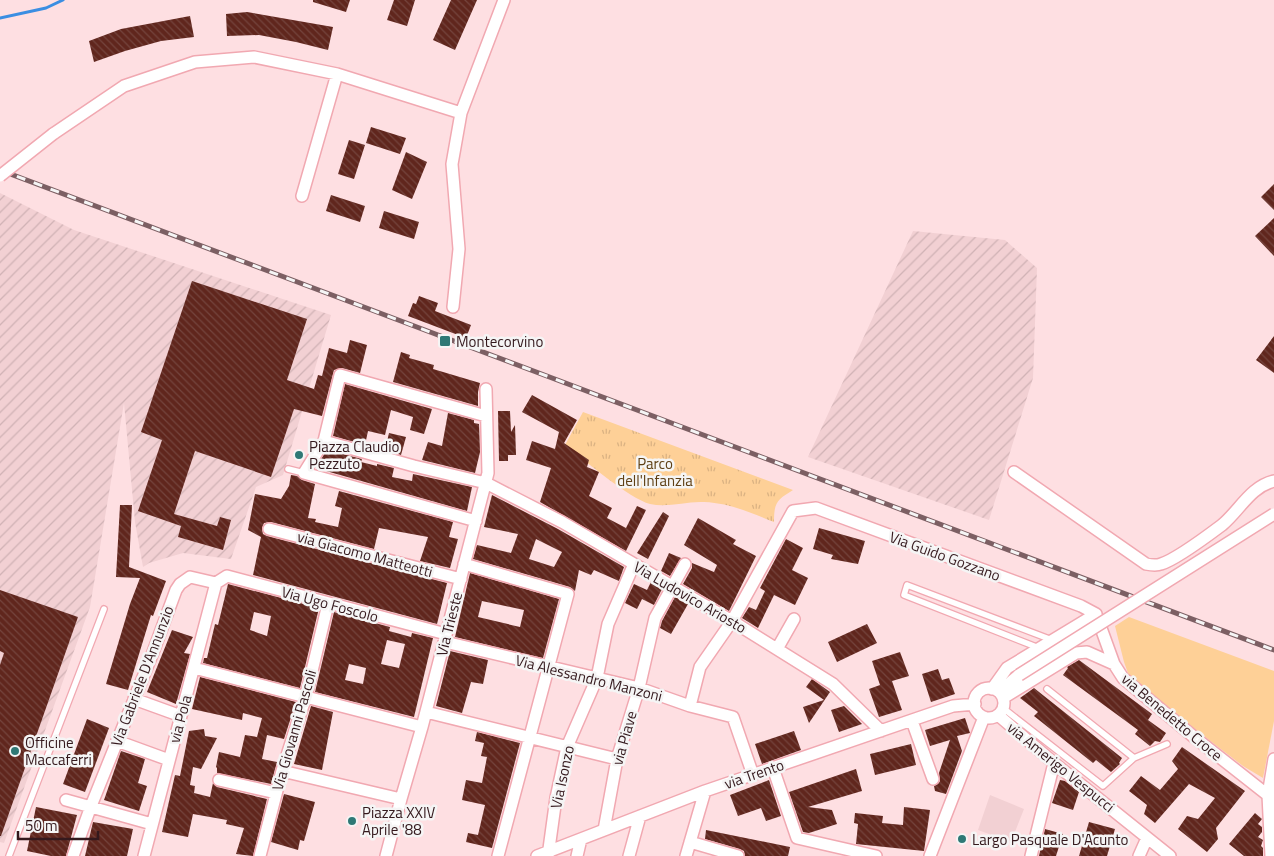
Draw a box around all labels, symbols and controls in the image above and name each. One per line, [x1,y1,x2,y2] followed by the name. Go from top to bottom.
[456,330,543,353] place label: Montecorvino
[438,334,452,348] marker: Montecorvino
[309,435,399,475] place label: Piazza Claudio Pezzuto
[293,449,305,461] marker: Piazza Claudio Pezzuto
[617,452,693,492] park label: Parco dell'Infanzia
[295,525,435,583] street label: via Giacomo Matteotti
[886,525,1004,587] street label: Via Guido Gozzano
[629,555,751,639] street label: Via Ludovico Ariosto
[279,580,381,628] street label: Via Ugo Foscolo
[430,590,468,658] street label: Via Trieste
[105,602,179,750] street label: Via Gabriele D'Annunzio
[513,649,665,707] street label: Via Alessandro Manzoni
[266,667,322,793] street label: Via Giovanni Pascoli
[1116,668,1228,766] street label: via Benedetto Croce
[163,692,198,746] street label: via Pola
[605,708,643,768] street label: via Piave
[1002,716,1120,818] street label: via Amerigo Vespucci
[25,731,92,771] place label: Officine Maccaferri
[544,743,580,811] street label: Via Isonzo
[9,745,21,757] marker: Officine Maccaferri
[721,753,787,795] street label: via Trento
[362,801,436,841] place label: Piazza XXIV Aprile '88
[18,808,98,840] scale bar
[25,814,58,837] text: 50 m
[346,815,358,827] marker: Piazza XXIV Aprile '88
[972,828,1129,851] place label: Largo Pasquale D'Acunto
[956,833,968,845] marker: Largo Pasquale D'Acunto

